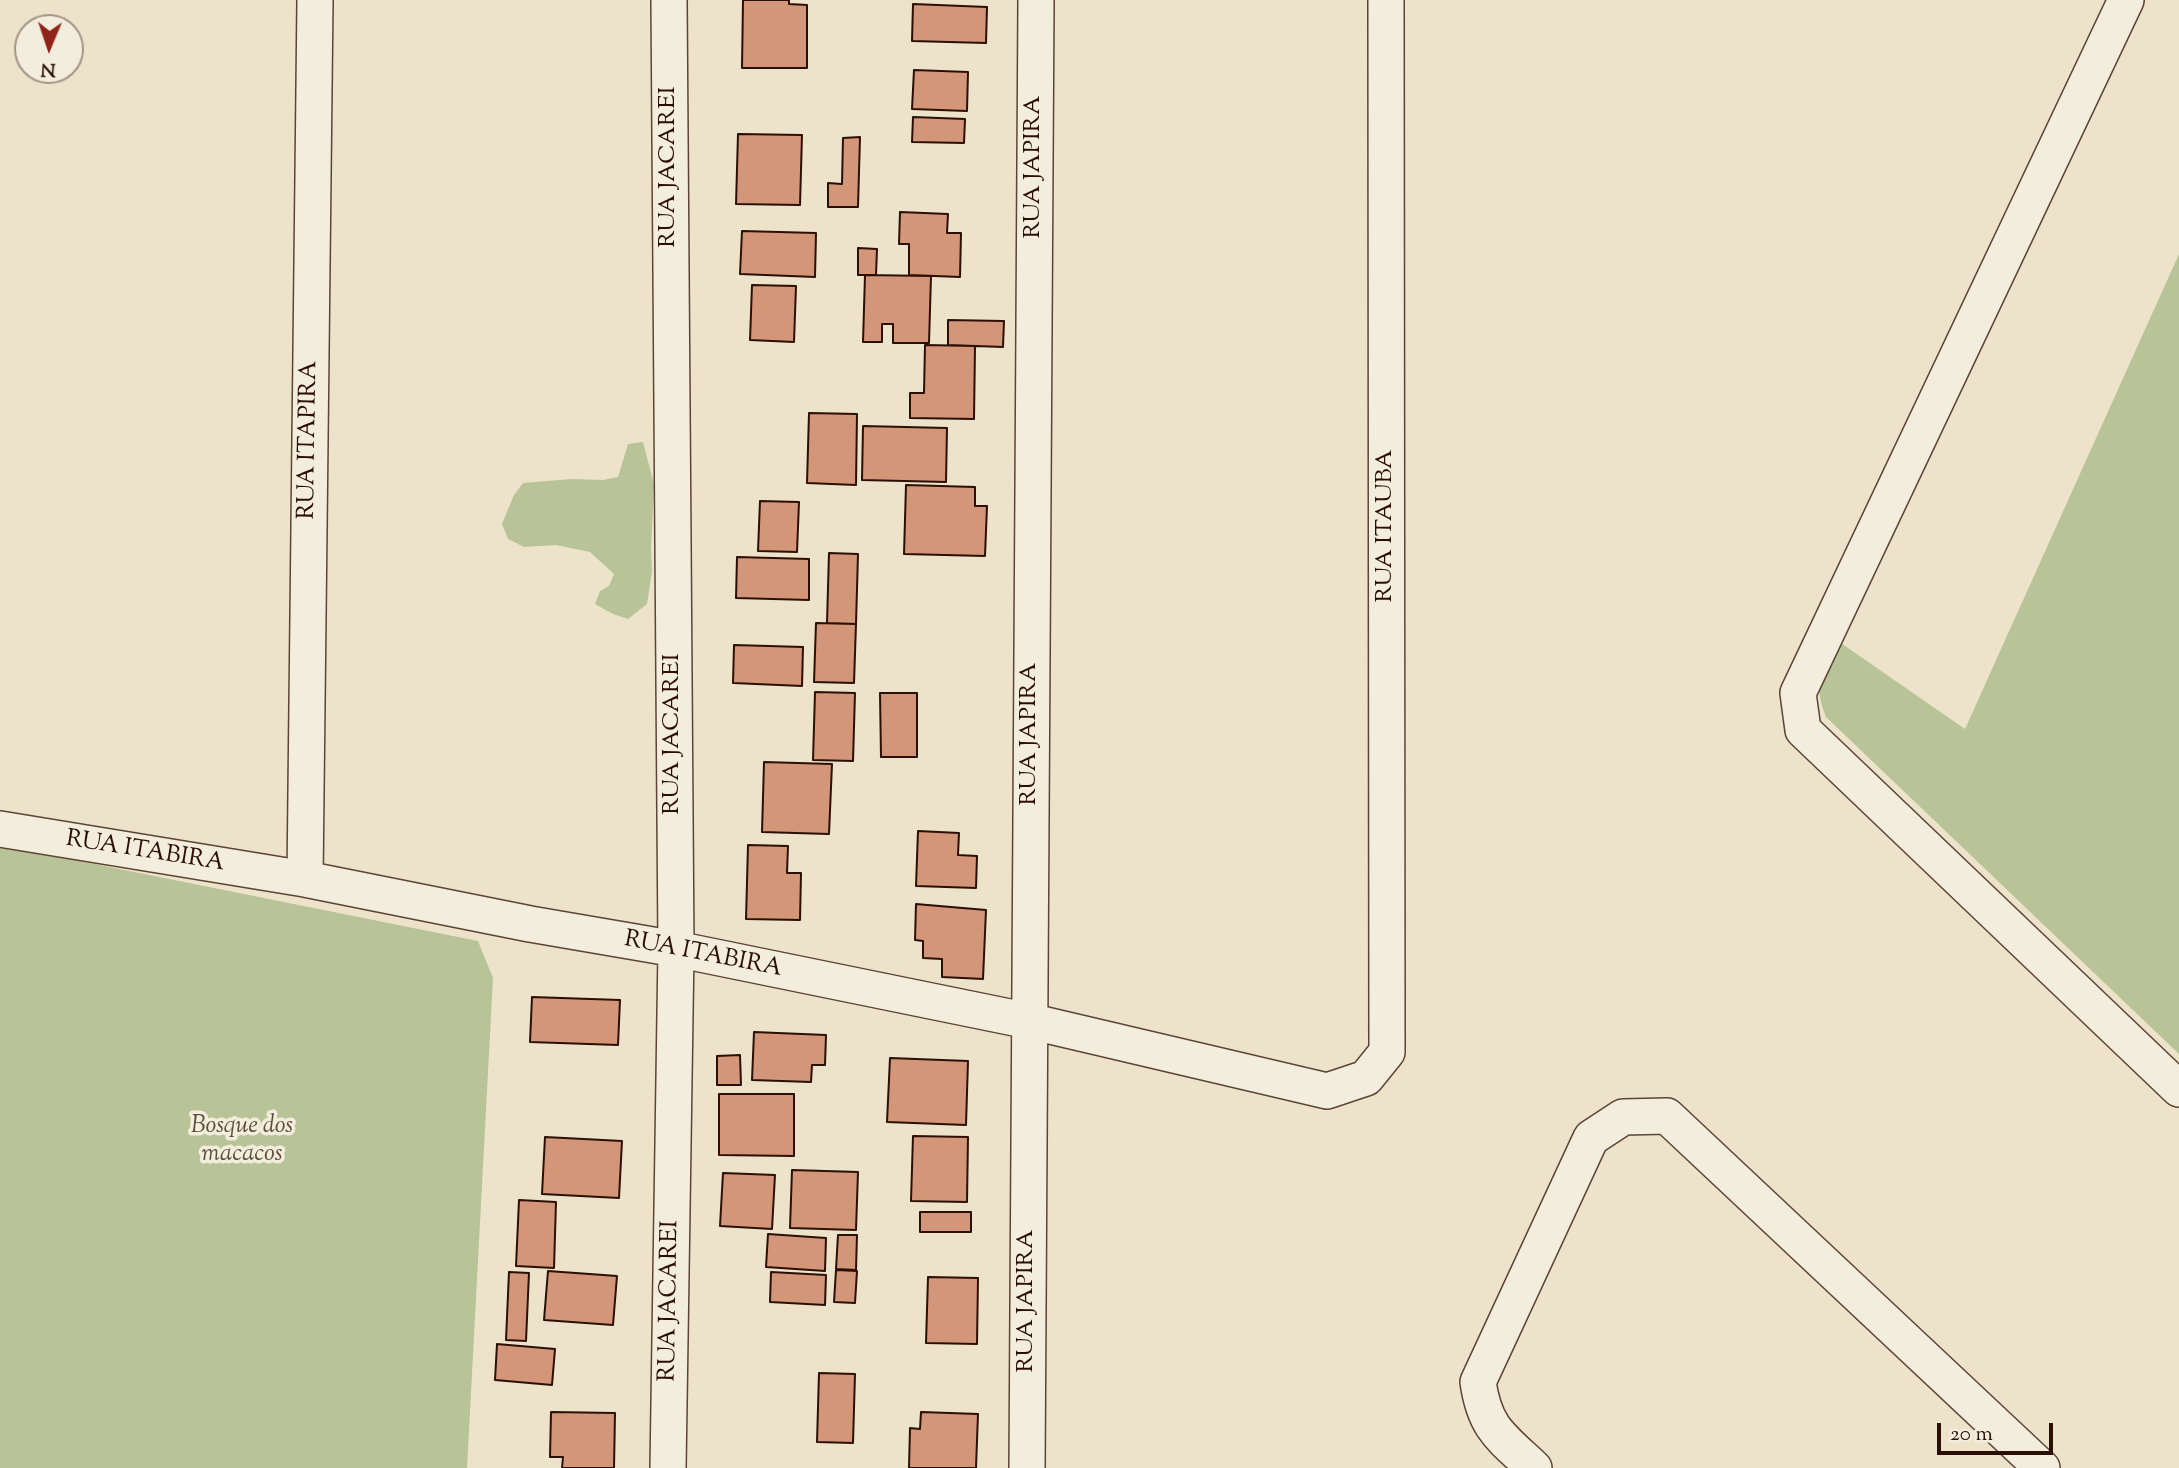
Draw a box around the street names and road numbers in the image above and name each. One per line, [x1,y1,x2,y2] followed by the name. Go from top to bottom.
[656,86,684,248] street label: RUA JACAREI
[1021,95,1049,239] street label: RUA JAPIRA
[294,360,326,520] street label: RUA ITAPIRA
[1373,450,1401,602] street label: RUA ITAUBA
[660,653,688,815] street label: RUA JACAREI
[1017,662,1045,806] street label: RUA JAPIRA
[64,826,226,880] street label: RUA ITABIRA
[622,927,784,985] street label: RUA ITABIRA
[655,1220,687,1382] street label: RUA JACAREI
[1014,1229,1042,1373] street label: RUA JAPIRA

